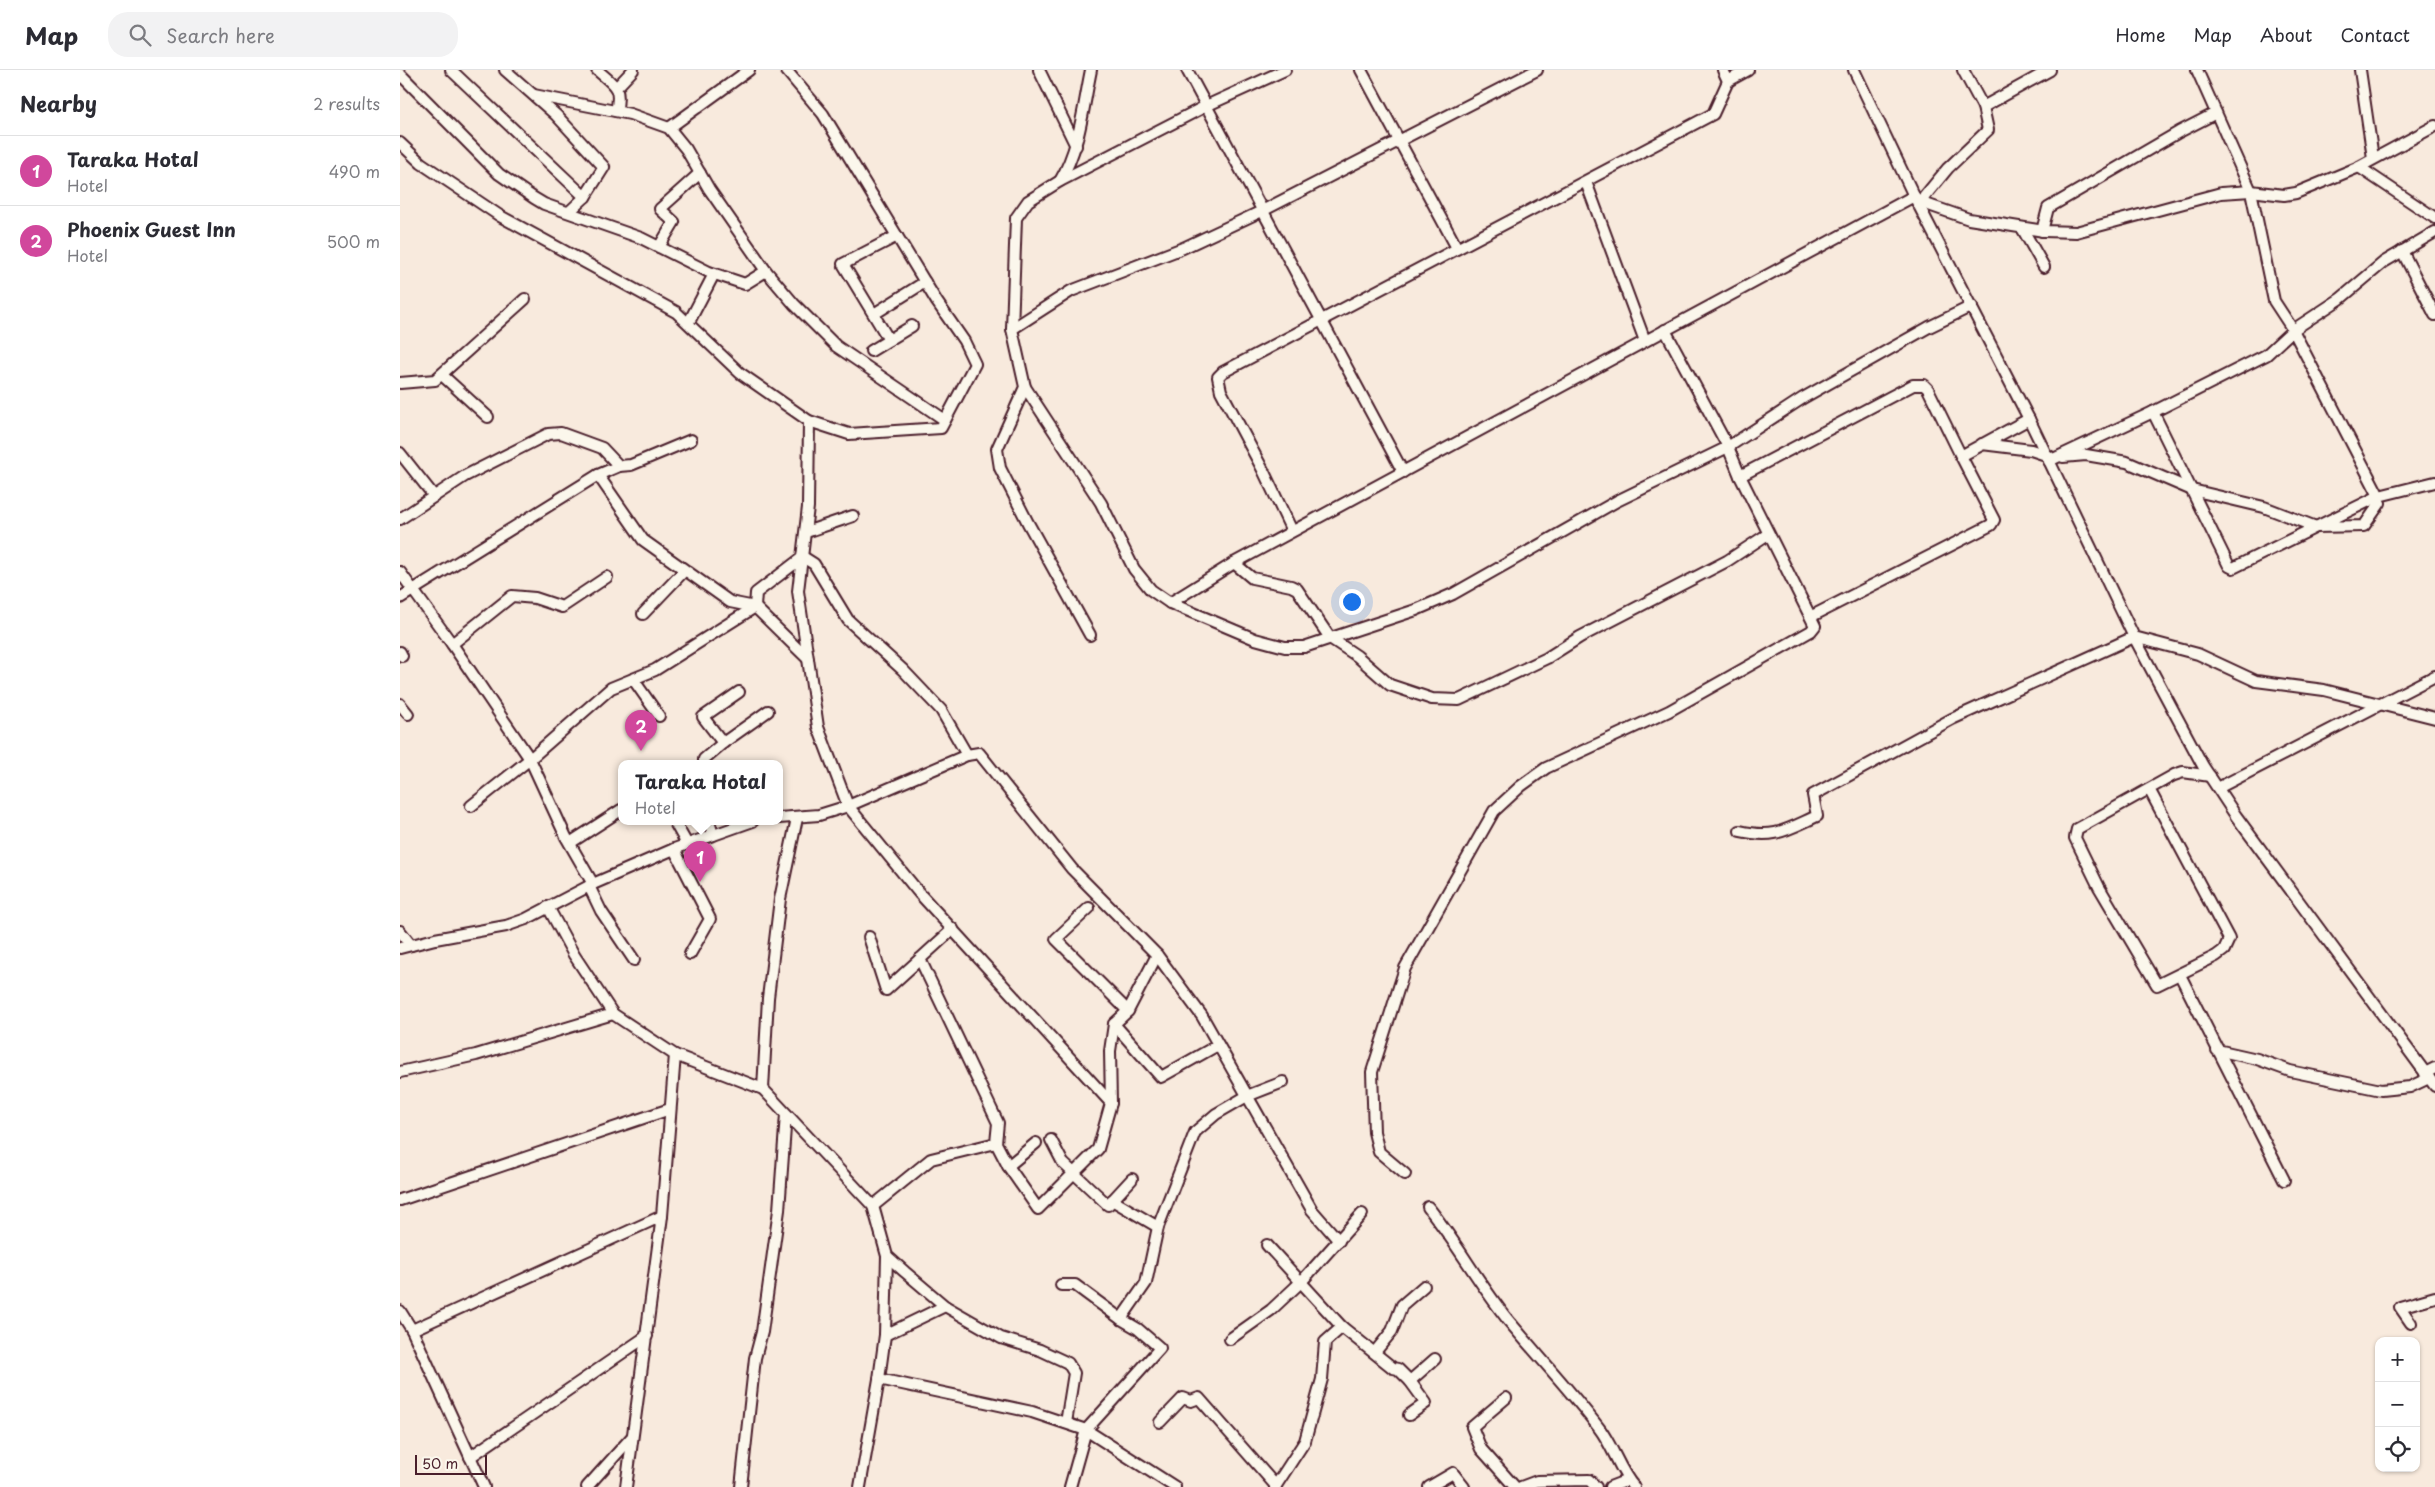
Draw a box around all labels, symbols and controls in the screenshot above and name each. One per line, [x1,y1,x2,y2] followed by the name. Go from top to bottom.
[108,12,458,57] search box
[25,17,78,53] text: Map
[126,21,154,49] icon: search
[166,21,275,49] text: Search here
[2115,21,2165,48] text: Home
[2193,21,2232,48] text: Map
[2260,21,2312,48] text: About
[2340,21,2410,48] text: Contact
[20,87,97,119] text: Nearby
[313,91,380,115] text: 2 results
[67,145,199,173] text: Taraka Hotal
[32,159,40,183] text: 1
[329,159,380,183] text: 490 m
[67,173,108,197] text: Hotel
[67,215,236,243] text: Phoenix Guest Inn
[30,229,42,253] text: 2
[327,229,380,253] text: 500 m
[67,243,108,267] text: Hotel
[1339,589,1365,615] your location
[625,710,657,751] pin: 2
[618,760,783,825] popup
[635,767,766,795] text: Taraka Hotal
[635,795,675,819] text: Hotel
[684,841,716,882] pin: 1
[2375,1337,2420,1472] map controls
[2375,1337,2420,1382] button: +
[2375,1382,2420,1427] button: −
[2375,1427,2420,1472] button: locate
[415,1452,488,1475] scale bar
[422,1453,458,1474] text: 50 m

